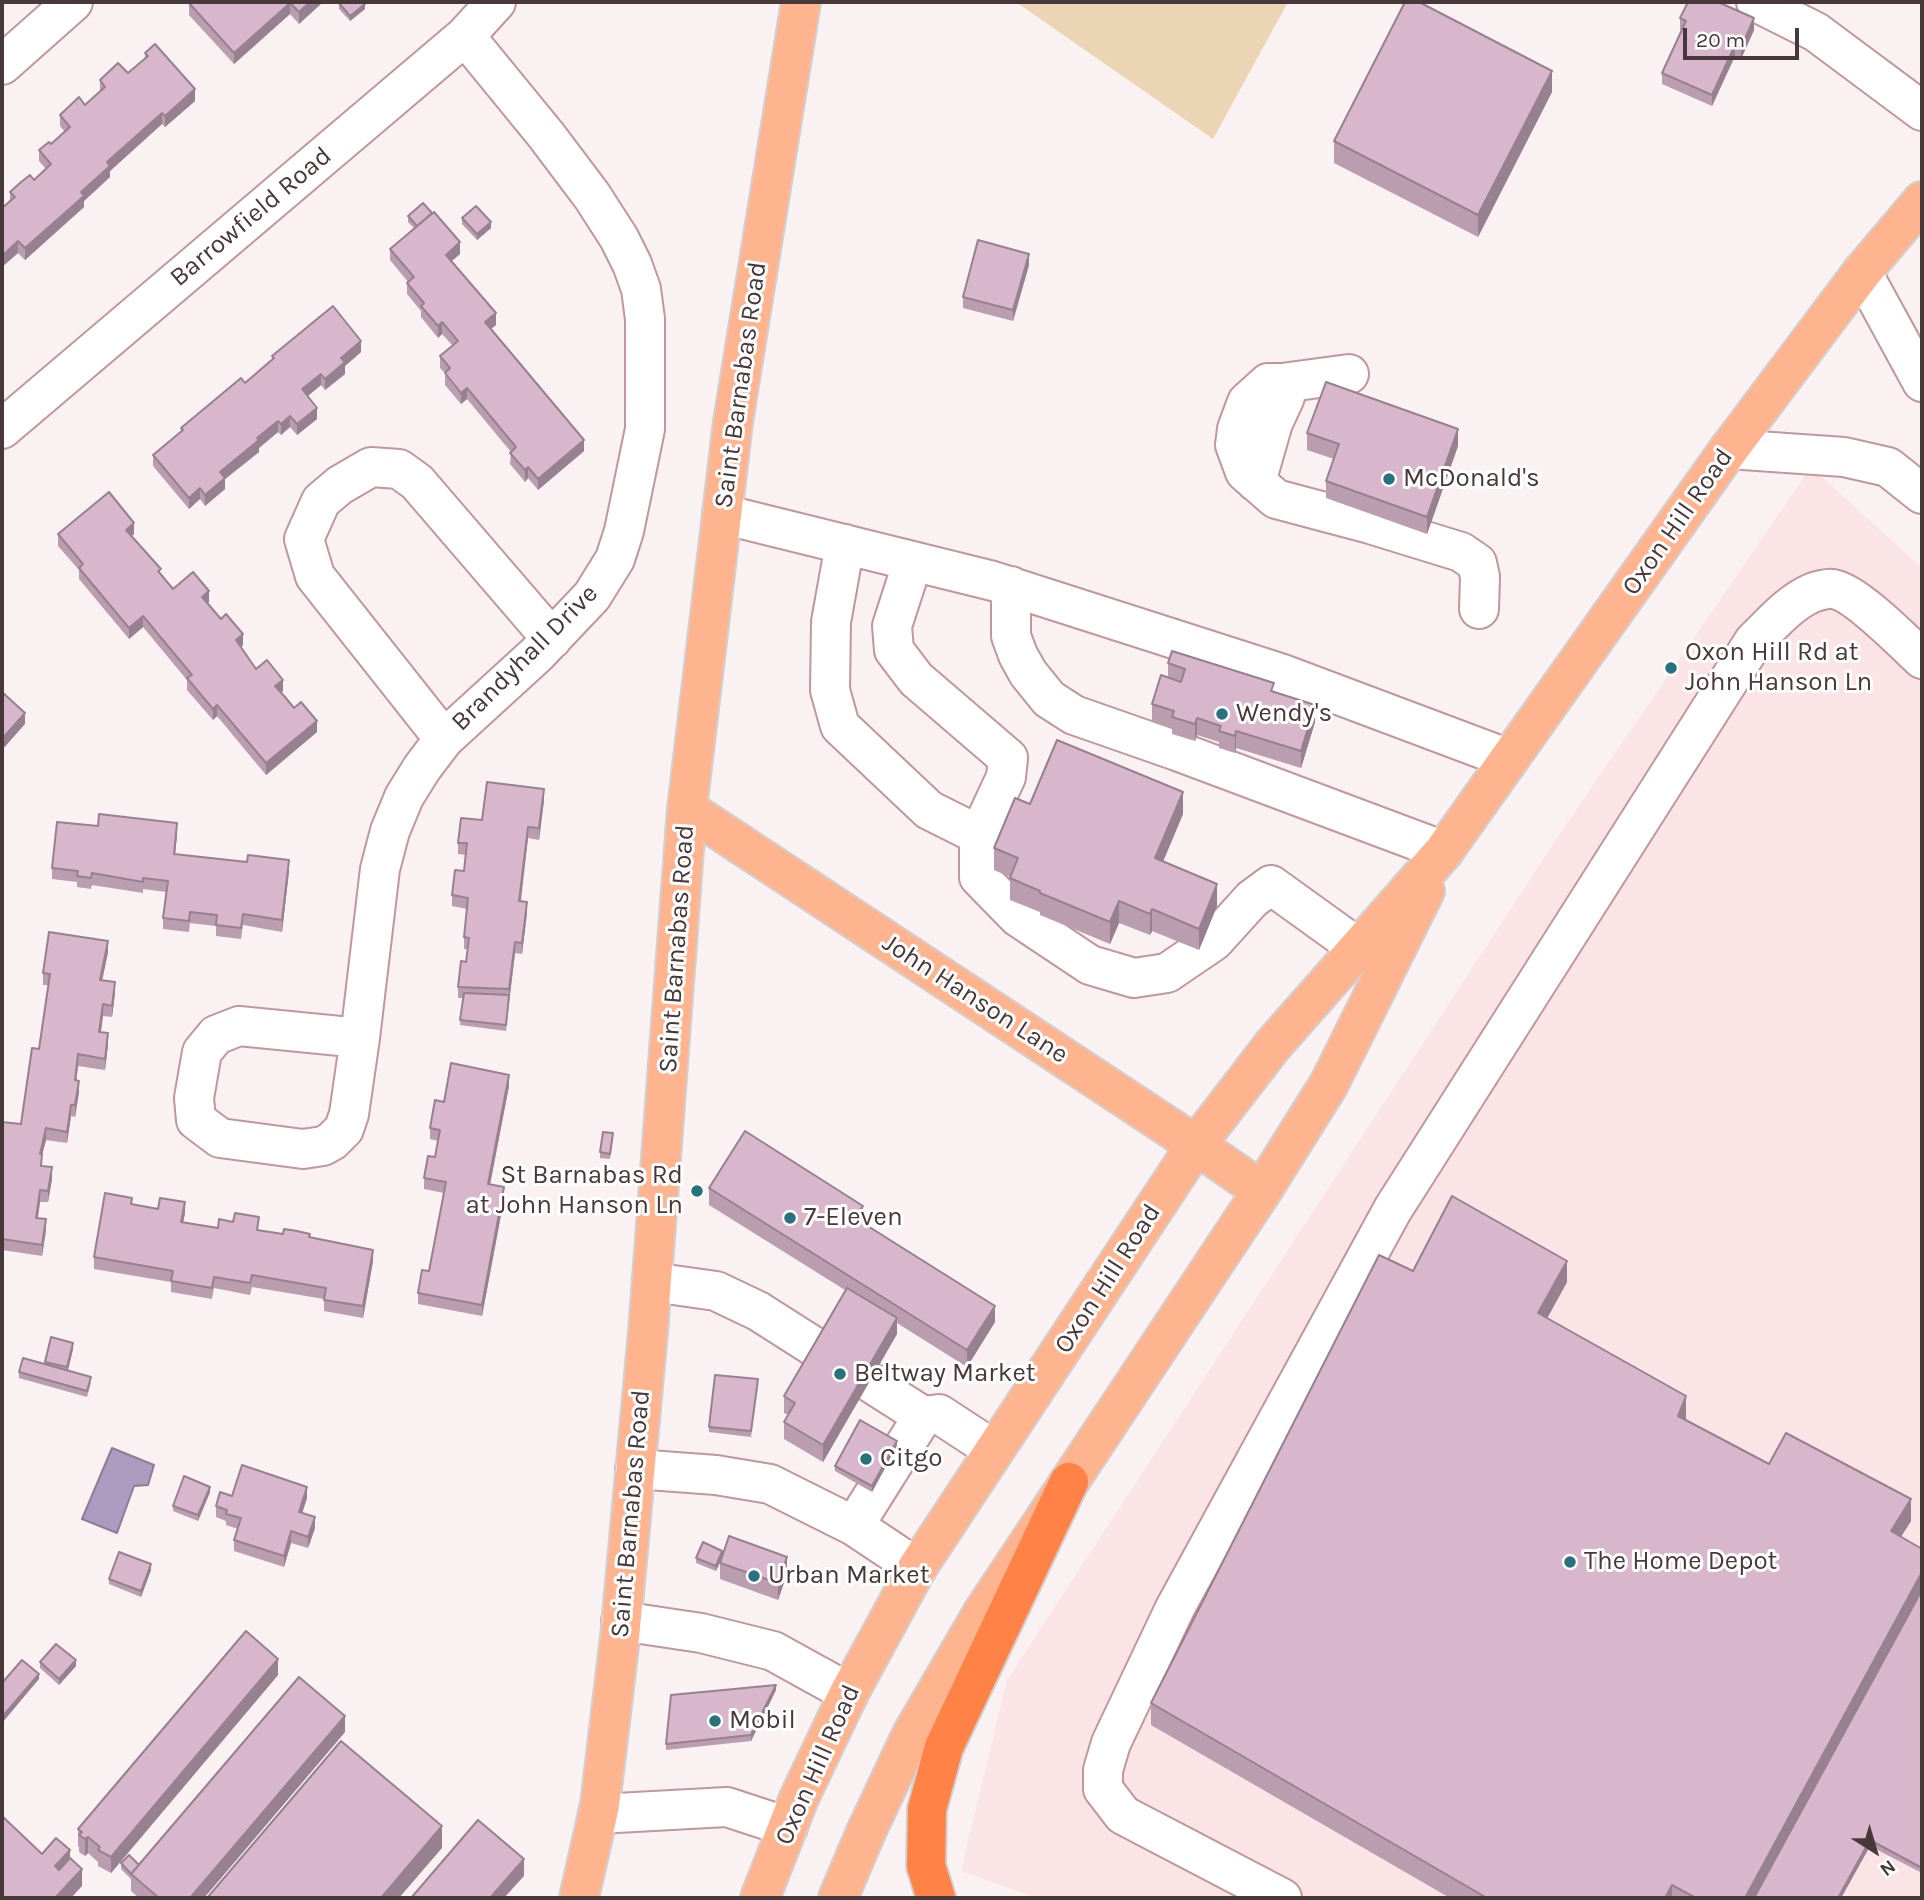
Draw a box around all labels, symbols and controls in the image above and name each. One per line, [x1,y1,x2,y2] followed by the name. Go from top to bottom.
[1686,14,1801,58] scale bar
[1696,28,1745,52] text: 20 m
[164,140,338,294] street label: Barrowfield Road
[708,260,774,510] street label: Saint Barnabas Road
[1616,443,1740,601] street label: Oxon Hill Road
[1403,463,1540,495] place label: McDonald's
[1381,471,1397,487] marker: McDonald's
[445,578,605,738] street label: Brandyhall Drive
[1685,637,1872,698] place label: Oxon Hill Rd at John Hanson Ln
[1663,660,1679,676] marker: Oxon Hill Rd at John Hanson Ln
[1236,698,1332,730] place label: Wendy's
[1214,706,1230,722] marker: Wendy's
[653,824,701,1074] street label: Saint Barnabas Road
[876,927,1074,1071] street label: John Hanson Lane
[466,1160,683,1222] place label: St Barnabas Rd at John Hanson Ln
[689,1183,705,1199] marker: St Barnabas Rd at John Hanson Ln
[1048,1198,1168,1360] street label: Oxon Hill Road
[804,1202,903,1234] place label: 7-Eleven
[782,1210,798,1226] marker: 7-Eleven
[854,1358,1036,1390] place label: Beltway Market
[832,1366,848,1382] marker: Beltway Market
[605,1389,657,1639] street label: Saint Barnabas Road
[880,1443,942,1475] place label: Citgo
[858,1451,874,1467] marker: Citgo
[1584,1546,1777,1578] place label: The Home Depot
[1562,1554,1578,1570] marker: The Home Depot
[768,1560,929,1592] place label: Urban Market
[746,1568,762,1584] marker: Urban Market
[769,1680,867,1850] street label: Oxon Hill Road
[729,1705,796,1737] place label: Mobil
[707,1713,723,1729] marker: Mobil
[1840,1816,1910,1886] north arrow
[1876,1855,1900,1881] text: N

